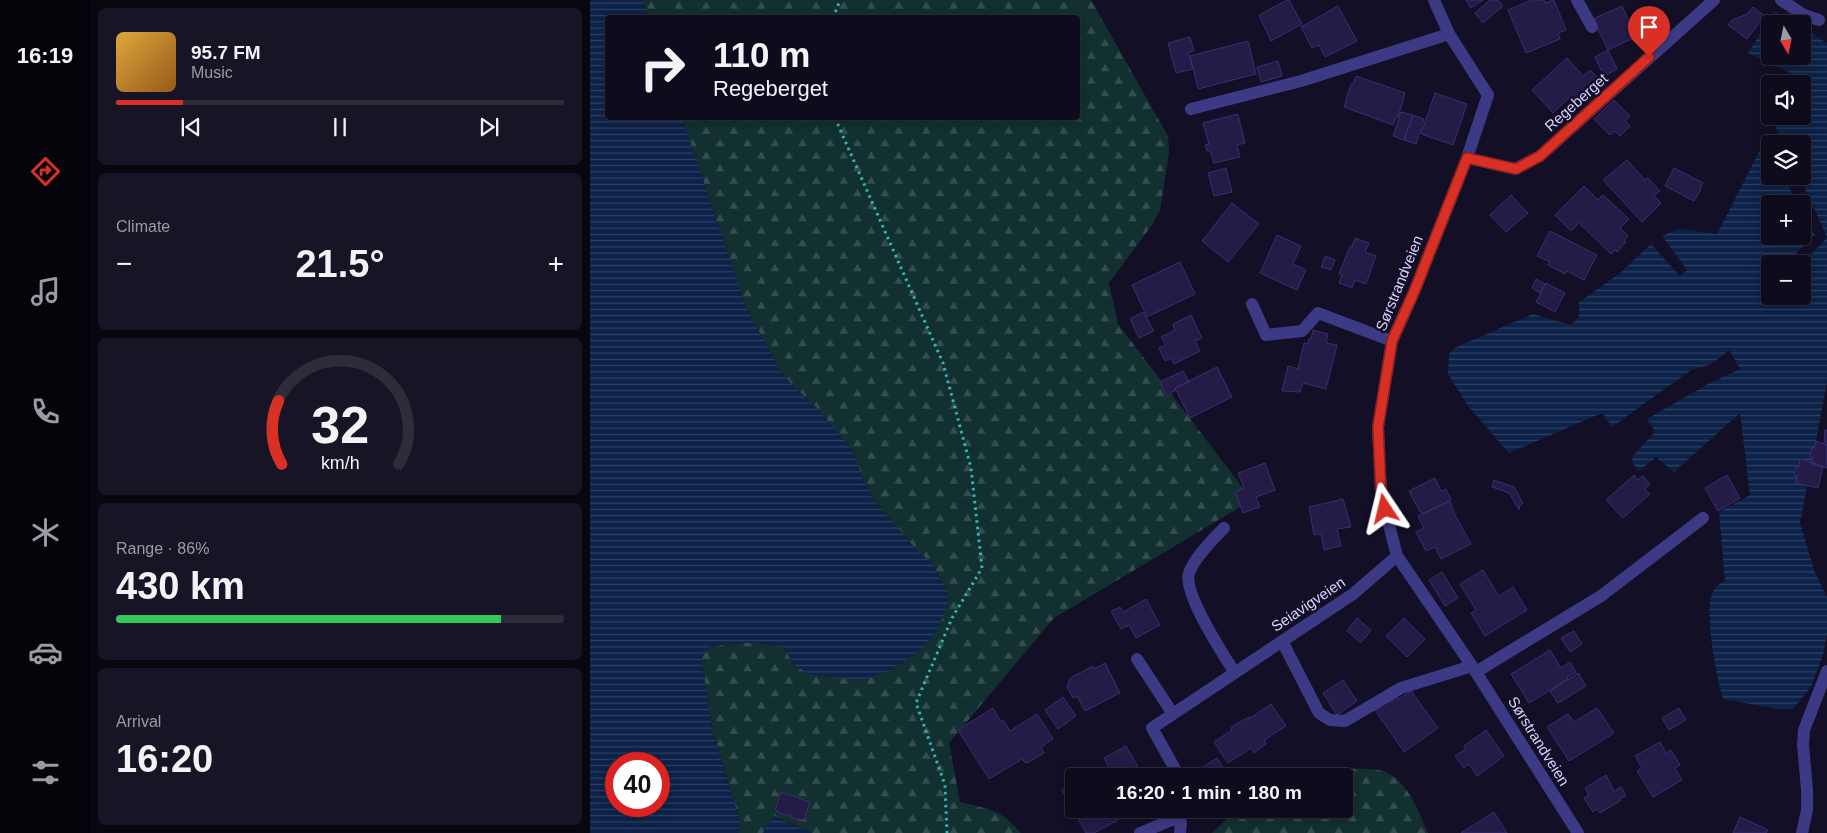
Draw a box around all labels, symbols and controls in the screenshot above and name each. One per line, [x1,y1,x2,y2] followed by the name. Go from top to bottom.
[1628,6,1670,57] pin
[1635,13,1663,41] icon: arrive
[1761,15,1811,65] north arrow
[1761,15,1811,305] map controls
[630,35,695,100] icon: right
[713,35,810,74] text: 110 m
[191,42,261,63] text: 95.7 FM
[17,43,73,68] text: 16:19
[191,64,233,81] text: Music
[1541,69,1611,135] street label: Regeberget
[1761,75,1811,125] button: sound
[713,76,828,101] text: Regeberget
[177,113,205,141] icon: previous
[326,113,354,141] icon: pause
[475,113,503,141] icon: next
[1761,135,1811,185] button: layers
[28,154,63,189] icon: directions
[1761,195,1811,245] button: +
[116,218,170,235] text: Climate
[1372,233,1426,333] street label: Sørstrandveien
[295,243,385,285] text: 21.5°
[116,248,132,279] text: −
[548,248,564,279] text: +
[1761,255,1811,305] button: −
[28,274,63,309] icon: music
[28,394,63,429] icon: phone
[311,396,369,454] text: 32
[321,453,359,473] text: km/h
[1358,482,1410,534] position arrow
[28,515,63,550] icon: climate
[116,540,209,557] text: Range · 86%
[116,565,245,607] text: 430 km
[1268,573,1348,635] street label: Seiavigveien
[28,635,63,670] icon: car
[1505,693,1573,789] street label: Sørstrandveien
[116,713,161,730] text: Arrival
[116,738,213,780] text: 16:20
[605,752,670,817] speed limit sign: 40
[28,755,63,790] icon: filters
[1116,782,1302,803] text: 16:20 · 1 min · 180 m

